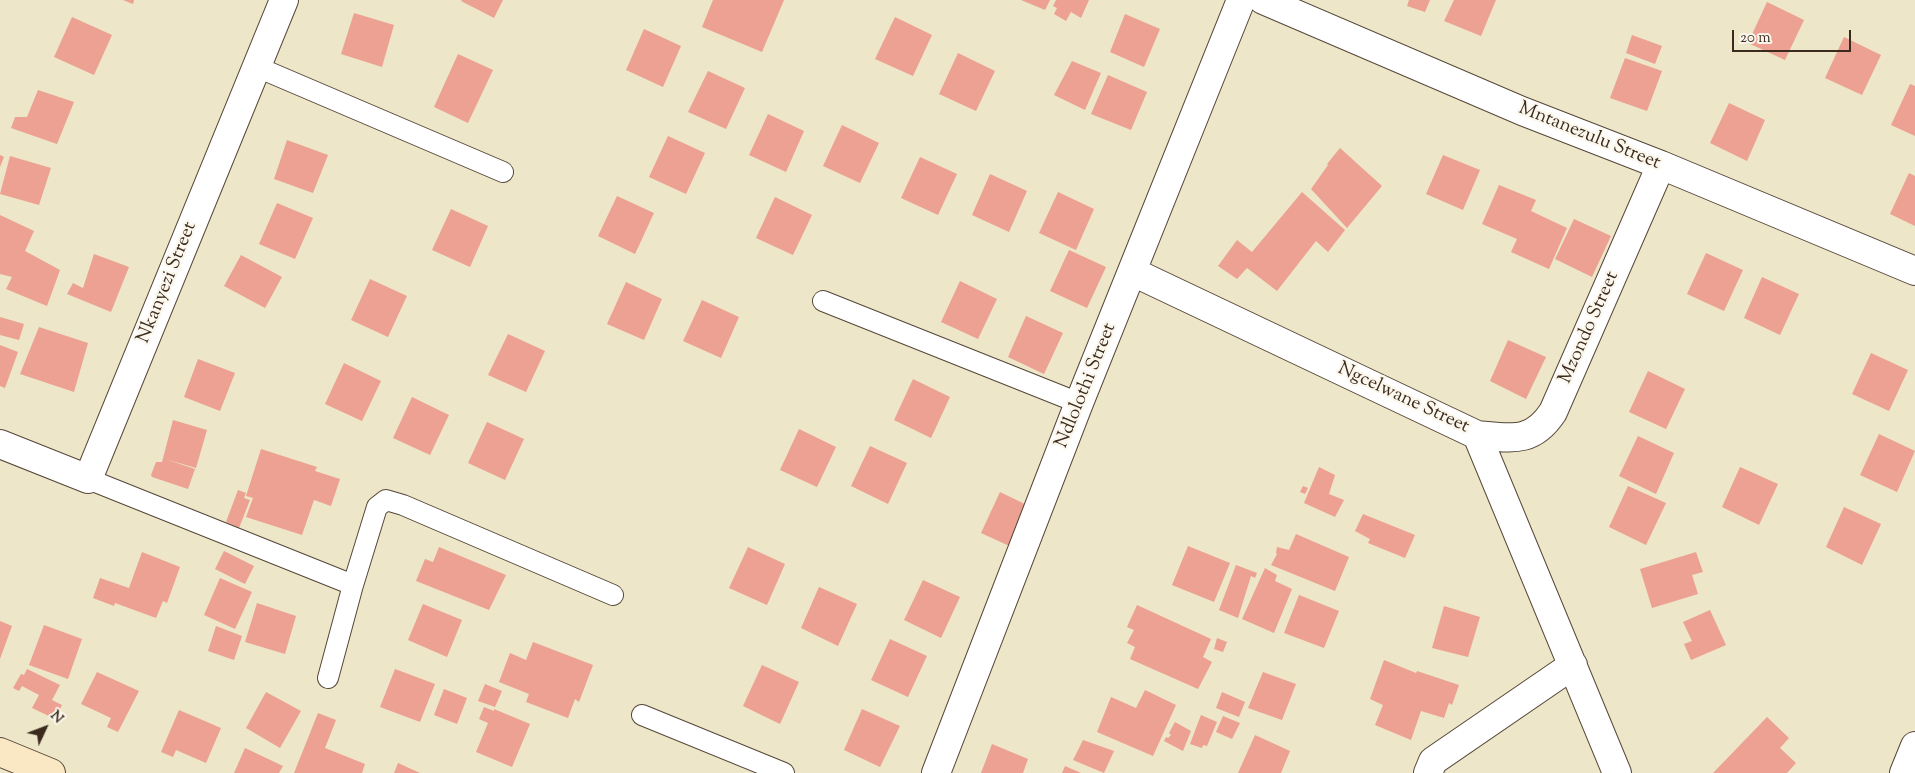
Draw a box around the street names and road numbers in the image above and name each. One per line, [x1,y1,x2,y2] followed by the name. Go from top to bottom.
[1515,98,1663,176] street label: Mntanezulu Street
[133,219,203,347] street label: Nkanyezi Street
[1555,268,1625,388] street label: Mzondo Street
[1052,320,1122,452] street label: Ndlolothi Street
[1334,359,1472,439] street label: Ngcelwane Street

